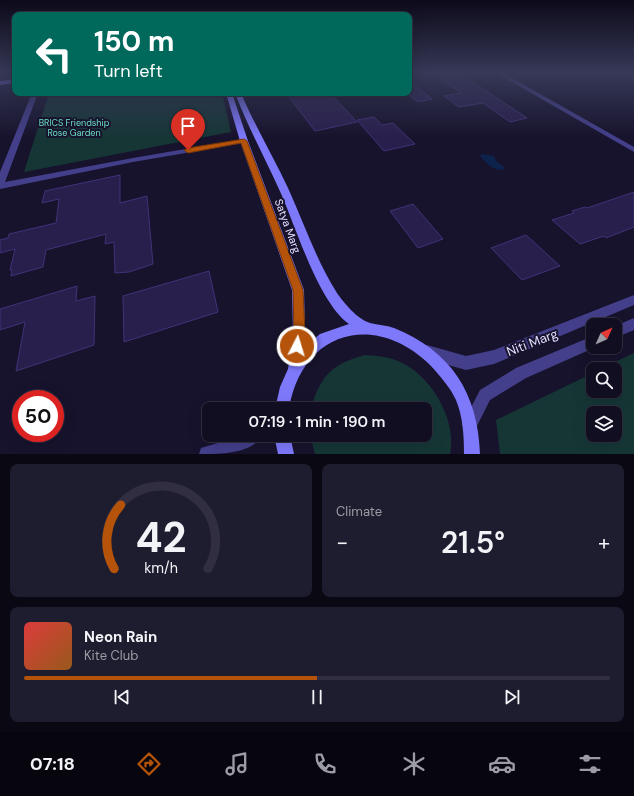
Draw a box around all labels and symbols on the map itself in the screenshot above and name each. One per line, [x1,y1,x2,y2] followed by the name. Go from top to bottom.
[171,109,205,150] pin
[39,117,110,139] park label: BRICS Friendship Rose Garden
[272,197,304,255] street label: Satya Marg
[586,318,622,354] north arrow
[276,325,318,367] position arrow
[504,325,560,360] street label: Niti Marg
[12,390,64,442] speed limit sign: 50

